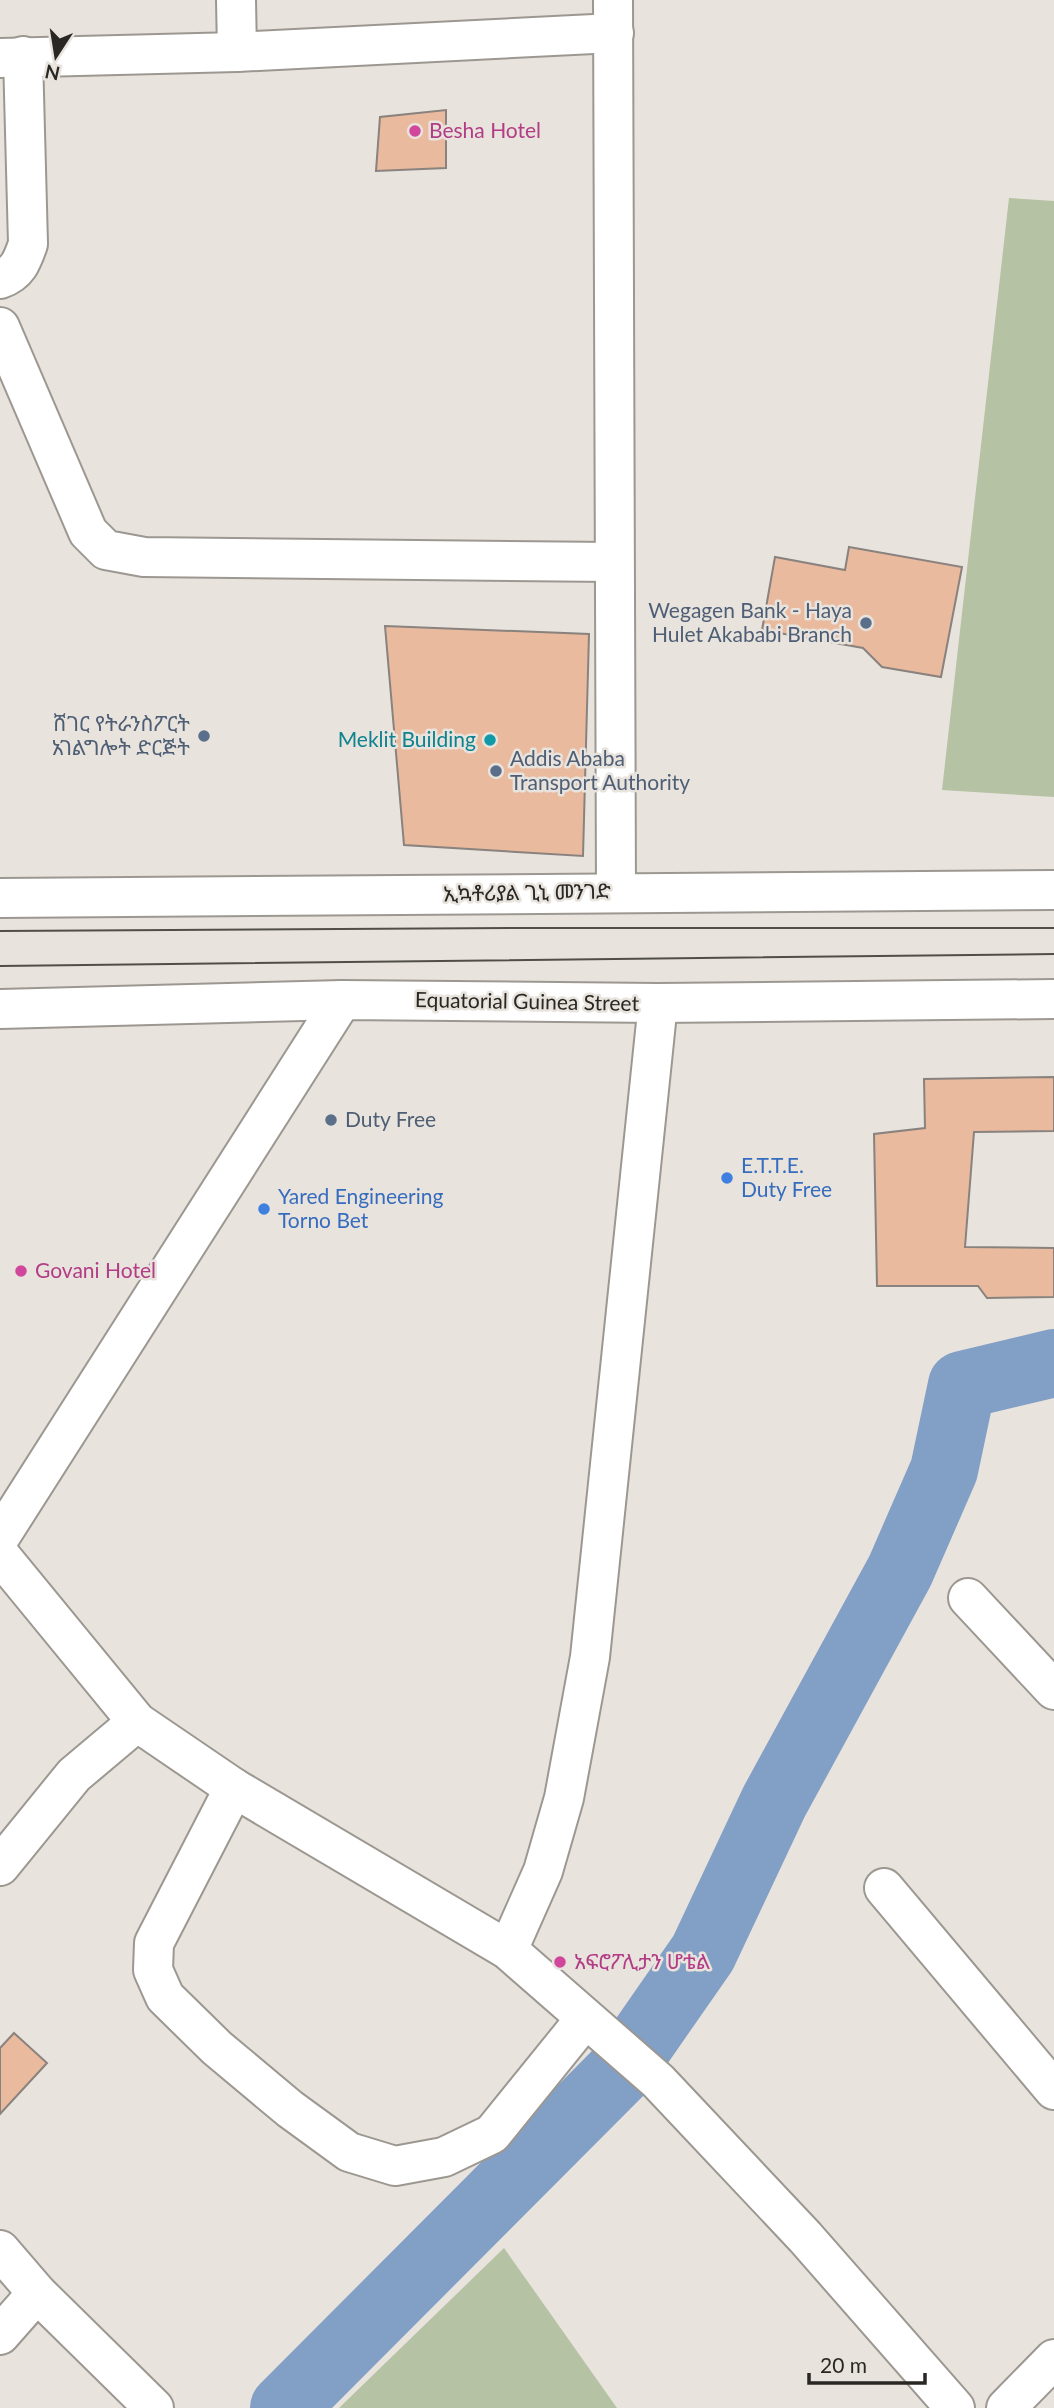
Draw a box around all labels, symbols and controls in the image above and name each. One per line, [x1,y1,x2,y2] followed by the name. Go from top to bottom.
[21,21,91,91] north arrow
[43,60,62,86] text: N
[429,117,541,142] place label: Besha Hotel
[407,123,423,139] marker: Besha Hotel
[648,597,852,646] place label: Wegagen Bank - Haya Hulet Akababi Branch
[858,615,874,631] marker: Wegagen Bank - Haya Hulet Akababi Branch
[52,710,190,759] place label: ሸገር የትራንስፖርት አገልግሎት ድርጅት
[338,726,476,751] place label: Meklit Building
[196,728,212,744] marker: ሸገር የትራንስፖርት አገልግሎት ድርጅት
[482,732,498,748] marker: Meklit Building
[510,745,690,794] place label: Addis Ababa Transport Authority
[488,763,504,779] marker: Addis Ababa Transport Authority
[443,878,611,905] street label: ኢኳቶሪያል ጊኒ መንገድ
[415,986,640,1015] street label: Equatorial Guinea Street
[345,1106,436,1131] place label: Duty Free
[323,1112,339,1128] marker: Duty Free
[741,1152,832,1201] place label: E.T.T.E. Duty Free
[719,1170,735,1186] marker: E.T.T.E. Duty Free
[278,1183,443,1232] place label: Yared Engineering Torno Bet
[256,1201,272,1217] marker: Yared Engineering Torno Bet
[35,1257,156,1282] place label: Govani Hotel
[13,1263,29,1279] marker: Govani Hotel
[574,1948,710,1973] place label: አፍሮፖሊታን ሆቴል
[552,1954,568,1970] marker: አፍሮፖሊታን ሆቴል
[809,2342,925,2386] scale bar
[820,2352,867,2377] text: 20 m

